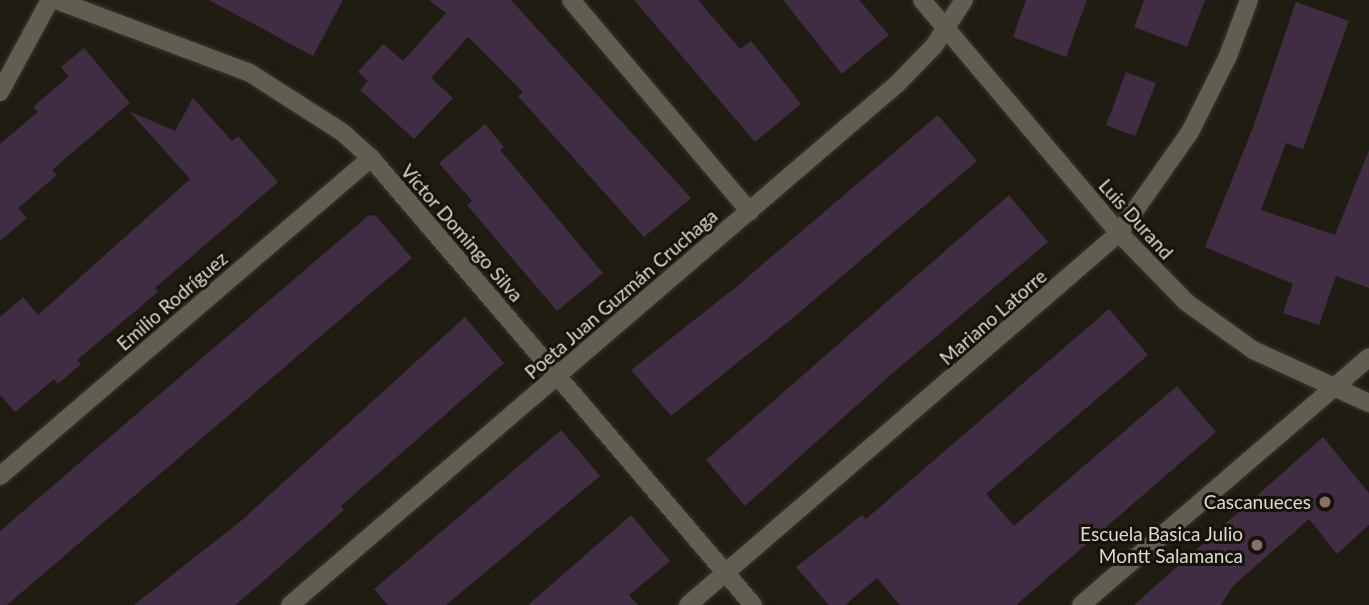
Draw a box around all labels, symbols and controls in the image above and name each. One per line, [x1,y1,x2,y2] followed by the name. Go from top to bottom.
[396,160,528,306] street label: Víctor Domingo Silva
[1094,174,1178,264] street label: Luis Durand
[520,204,722,384] street label: Poeta Juan Guzmán Cruchaga
[112,247,232,355] street label: Emilio Rodríguez
[935,264,1051,370] street label: Mariano Latorre
[1204,491,1311,513] place label: Cascanueces
[1317,494,1333,510] marker: Cascanueces
[1080,523,1243,567] place label: Escuela Basica Julio Montt Salamanca
[1249,537,1265,553] marker: Escuela Basica Julio Montt Salamanca

